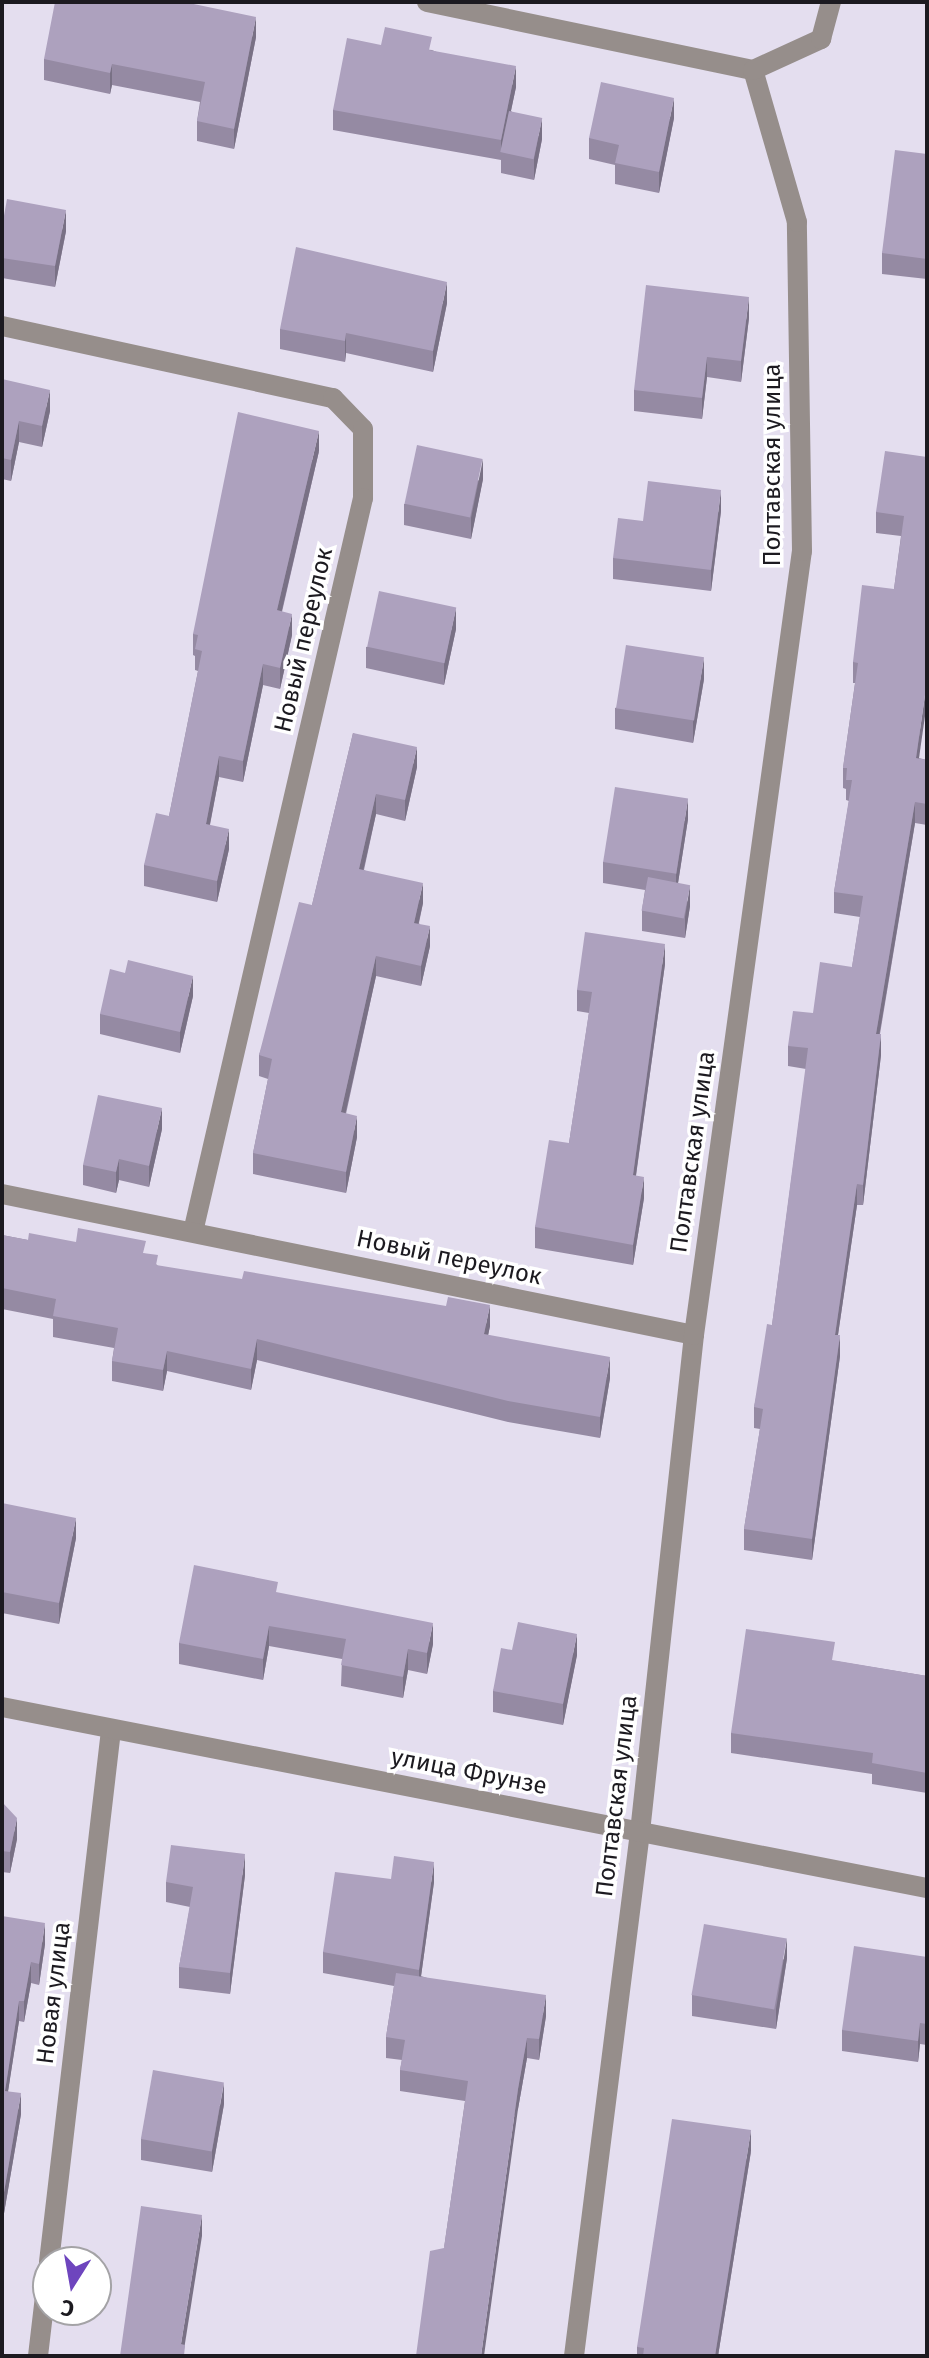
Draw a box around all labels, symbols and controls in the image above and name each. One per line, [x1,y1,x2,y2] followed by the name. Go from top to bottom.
[759,363,787,567] street label: Полтавская улица
[269,545,339,735] street label: Новый переулок
[665,1049,721,1255] street label: Полтавская улица
[354,1224,544,1292] street label: Новый переулок
[590,1693,644,1899] street label: Полтавская улица
[389,1743,549,1801] street label: улица Фрунзе
[31,1920,77,2066] street label: Новая улица
[32,2246,112,2326] north arrow
[59,2294,76,2323] text: С

